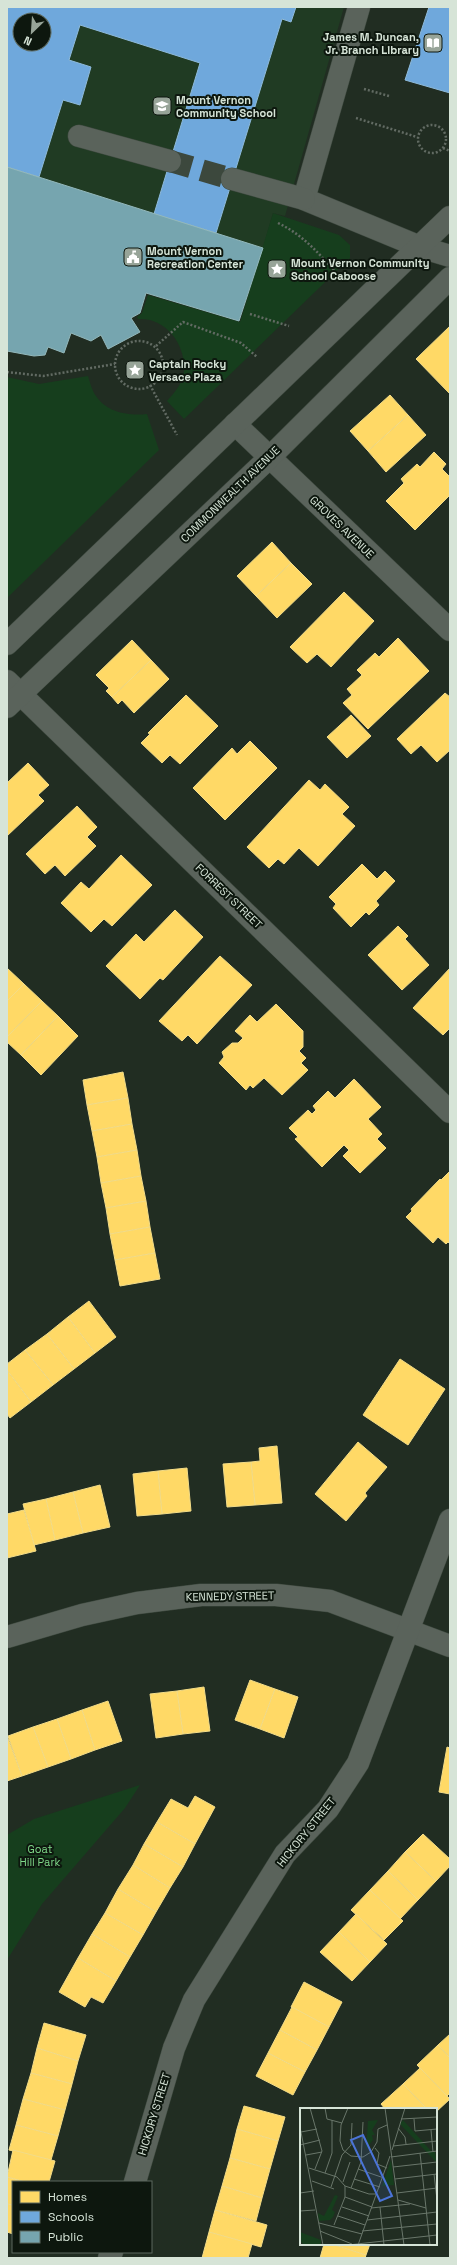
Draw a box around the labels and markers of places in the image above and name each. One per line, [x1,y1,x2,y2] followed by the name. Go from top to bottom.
[323,30,419,57] place label: James M. Duncan, Jr. Branch Library
[422,32,444,54] library icon: James M. Duncan, Jr. Branch Library
[176,93,276,120] place label: Mount Vernon Community School
[151,95,173,117] school or university icon: Mount Vernon Community School
[147,244,244,271] place label: Mount Vernon Recreation Center
[122,246,144,268] public building icon: Mount Vernon Recreation Center
[291,256,430,283] place label: Mount Vernon Community School Caboose
[266,258,288,280] place icon: Mount Vernon Community School Caboose
[149,357,226,384] place label: Captain Rocky Versace Plaza
[124,359,146,381] place icon: Captain Rocky Versace Plaza

